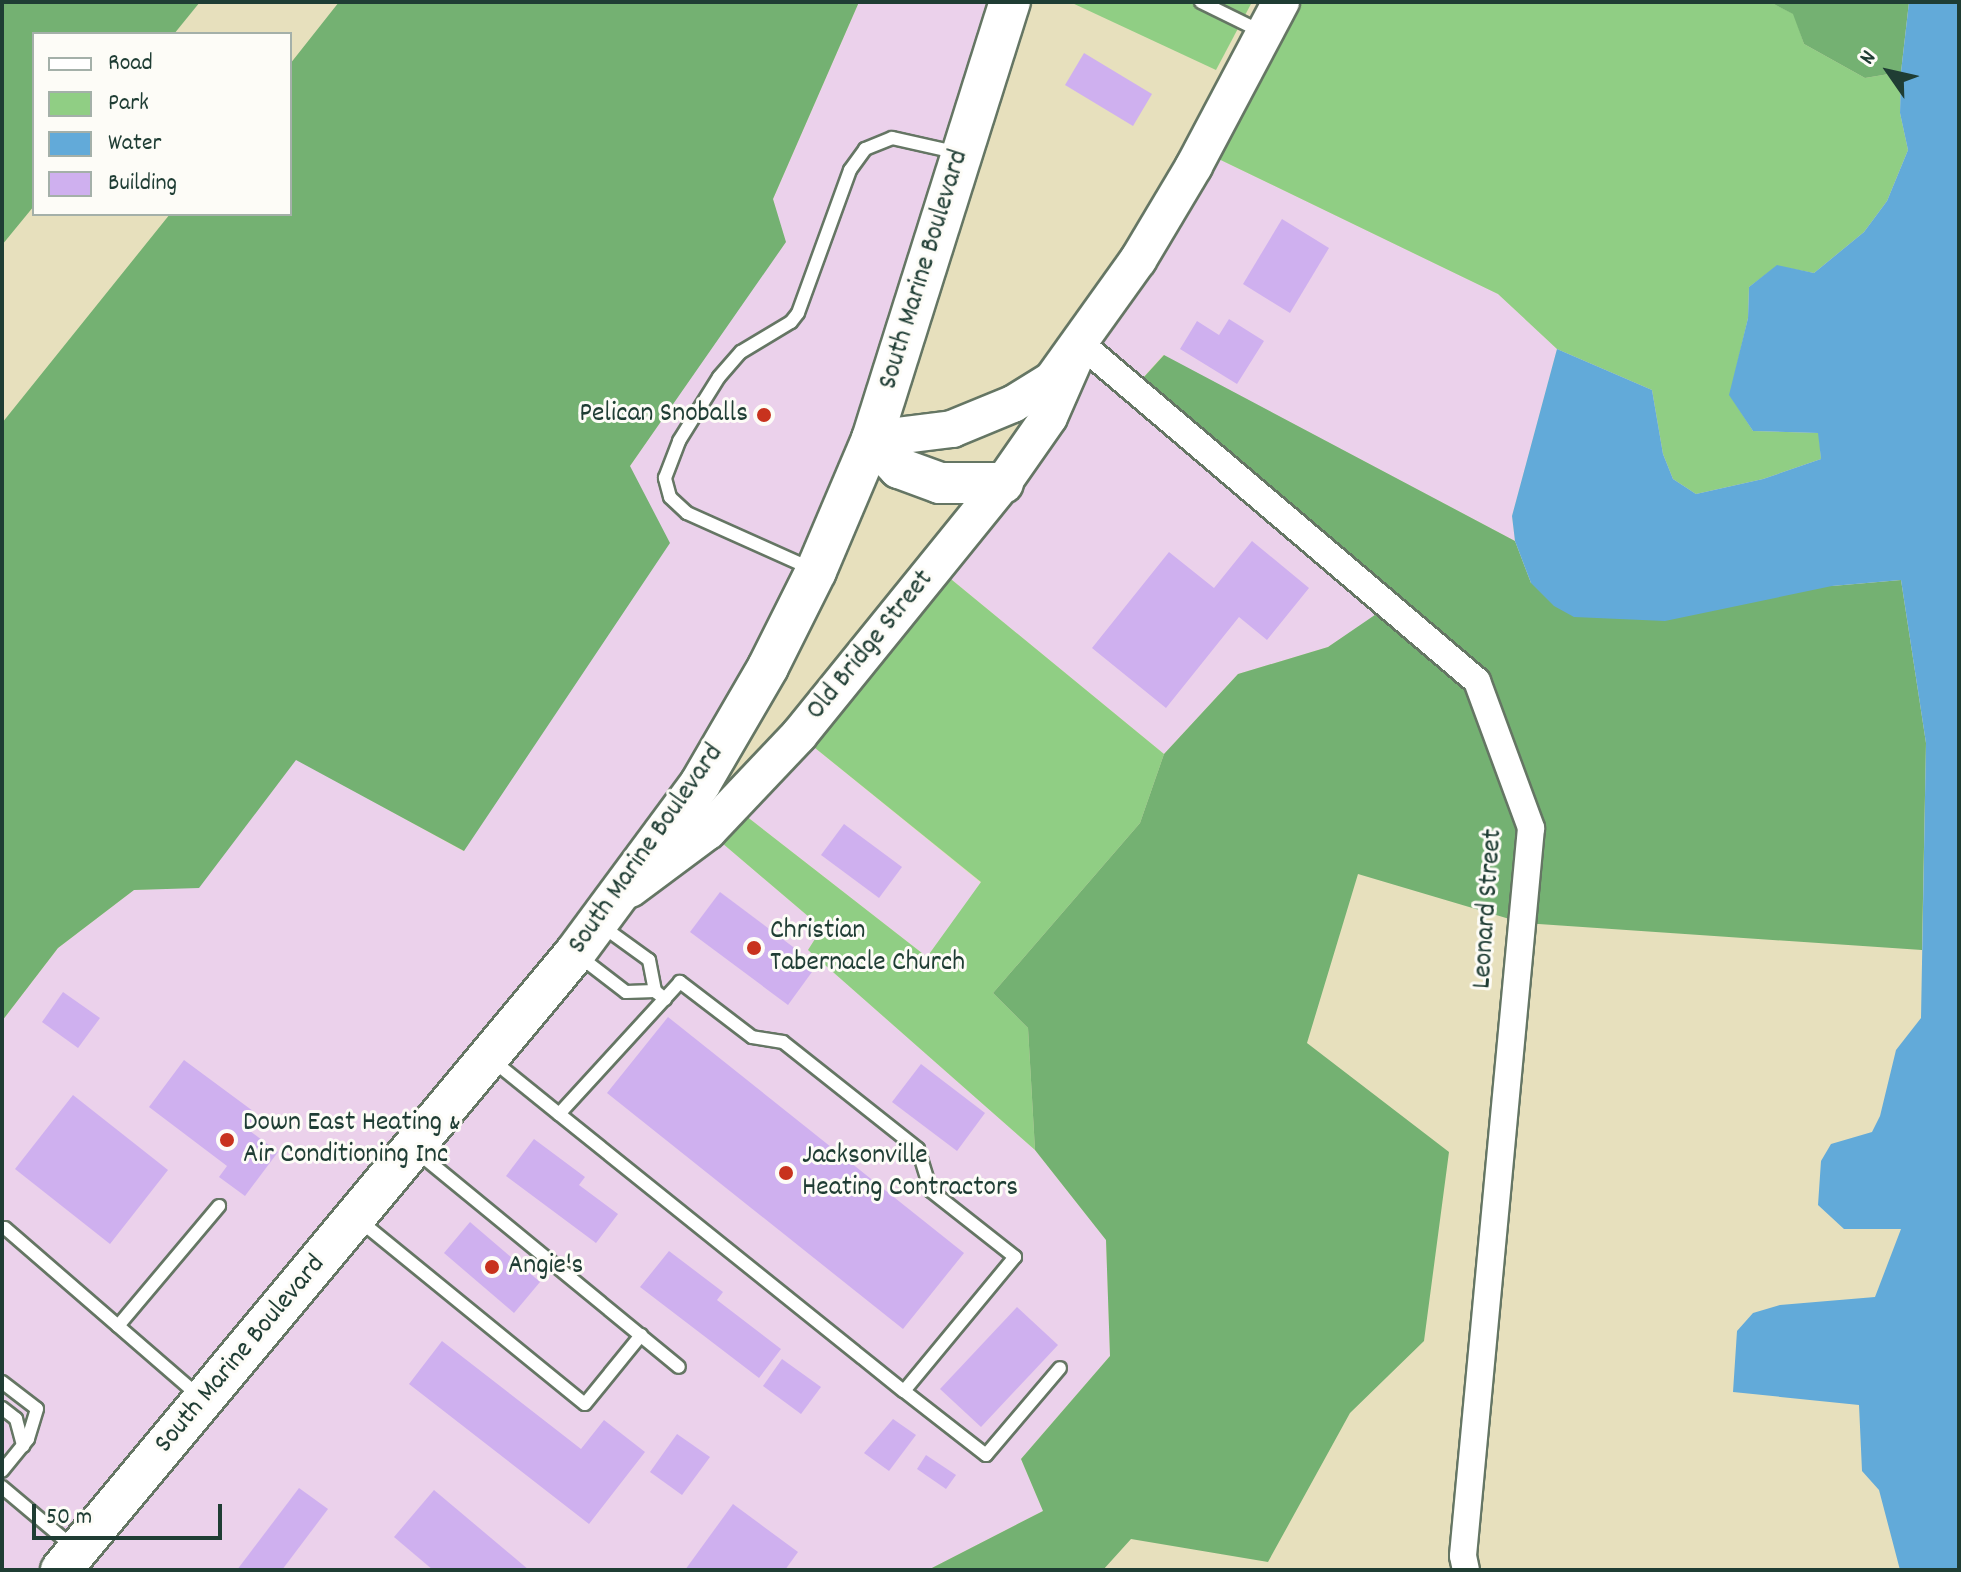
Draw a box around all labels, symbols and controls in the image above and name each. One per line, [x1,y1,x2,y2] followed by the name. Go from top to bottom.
[32,32,292,216] legend
[1849,32,1929,112] north arrow
[1853,45,1885,71] text: N
[108,47,153,81] text: Road
[108,87,149,121] text: Park
[108,127,161,161] text: Water
[873,146,977,394] street label: South Marine Boulevard
[108,167,177,201] text: Building
[579,398,748,432] place label: Pelican Snoballs
[755,406,773,424] marker: Pelican Snoballs
[800,564,942,728] street label: Old Bridge Street
[562,739,732,961] street label: South Marine Boulevard
[1467,828,1511,990] street label: Leonard Street
[770,915,965,981] place label: Christian Tabernacle Church
[745,939,763,957] marker: Christian Tabernacle Church
[243,1107,461,1173] place label: Down East Heating & Air Conditioning Inc
[218,1131,236,1149] marker: Down East Heating & Air Conditioning Inc
[802,1140,1018,1206] place label: Jacksonville Heating Contractors
[777,1164,795,1182] marker: Jacksonville Heating Contractors
[148,1249,334,1461] street label: South Marine Boulevard
[508,1250,583,1284] place label: Angie's
[483,1258,501,1276] marker: Angie's
[36,1488,226,1538] scale bar
[46,1501,92,1535] text: 50 m

